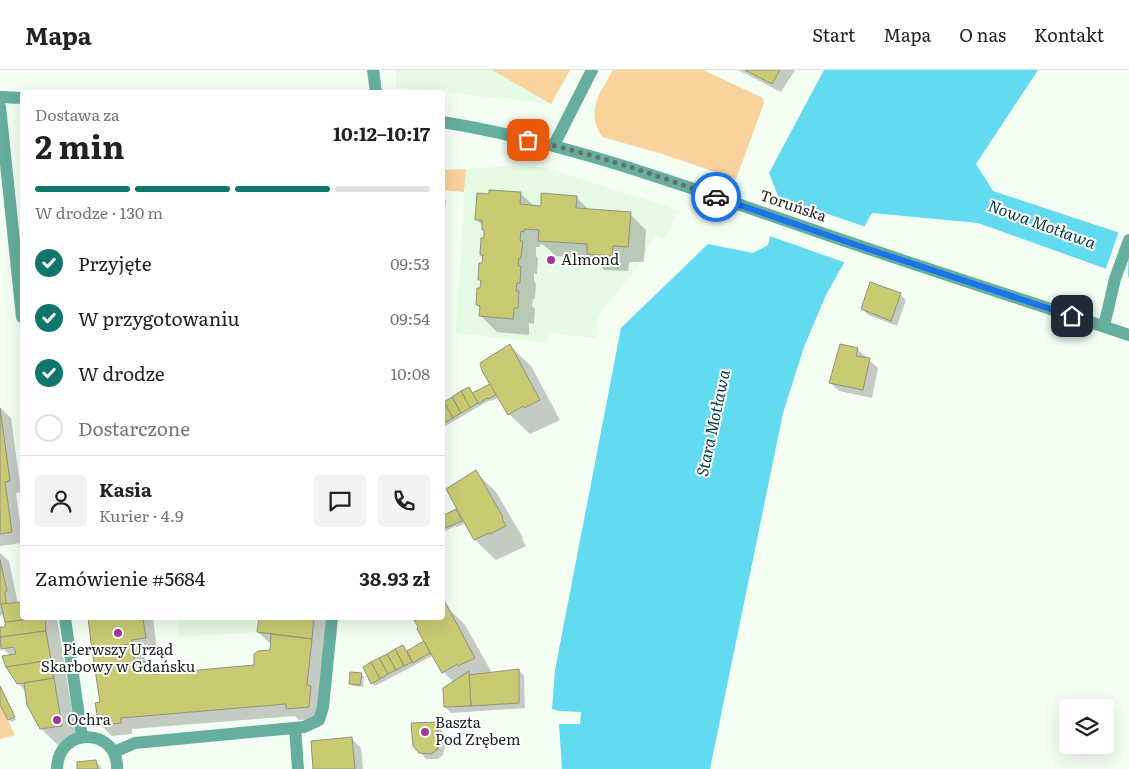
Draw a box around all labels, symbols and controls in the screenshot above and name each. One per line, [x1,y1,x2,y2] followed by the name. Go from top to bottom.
[25,17,92,52] text: Mapa
[812,21,855,48] text: Start
[883,21,931,48] text: Mapa
[959,21,1006,48] text: O nas
[1034,21,1104,48] text: Kontakt
[35,102,120,126] text: Dostawa za
[333,119,430,147] text: 10:12–10:17
[507,119,549,161] pin
[35,121,124,169] text: 2 min
[514,126,542,154] icon: bag
[691,172,741,222] courier
[757,182,831,227] street label: Toruńska
[702,183,730,211] icon: car
[985,192,1100,254] water label: Nowa Motława
[35,200,163,224] text: W drodze · 130 m
[561,247,619,270] place label: Almond
[35,249,63,277] icon: check
[78,249,152,277] text: Przyjęte
[390,251,430,275] text: 09:53
[545,254,557,266] marker: Almond
[1051,295,1093,337] pin
[1058,302,1086,330] icon: home
[35,304,63,332] icon: check
[78,304,240,332] text: W przygotowaniu
[390,306,430,330] text: 09:54
[35,359,63,387] icon: check
[78,359,165,387] text: W drodze
[391,361,430,385] text: 10:08
[689,366,735,478] water label: Stara Motława
[78,414,190,442] text: Dostarczone
[35,475,87,527] button: person
[99,475,152,503] text: Kasia
[314,475,366,527] button: chat
[378,475,430,527] button: phone
[99,503,183,527] text: Kurier · 4.9
[35,564,205,592] text: Zamówienie #5684
[359,564,430,592] text: 38.93 zł
[112,627,124,639] marker: Pierwszy Urząd Skarbowy w Gdańsku
[41,637,196,677] place label: Pierwszy Urząd Skarbowy w Gdańsku
[1059,699,1114,754] map controls
[1059,699,1114,754] button: layers
[67,707,112,730] place label: Ochra
[435,710,521,750] place label: Baszta Pod Zrębem
[51,714,63,726] marker: Ochra
[419,726,431,738] marker: Baszta Pod Zrębem

